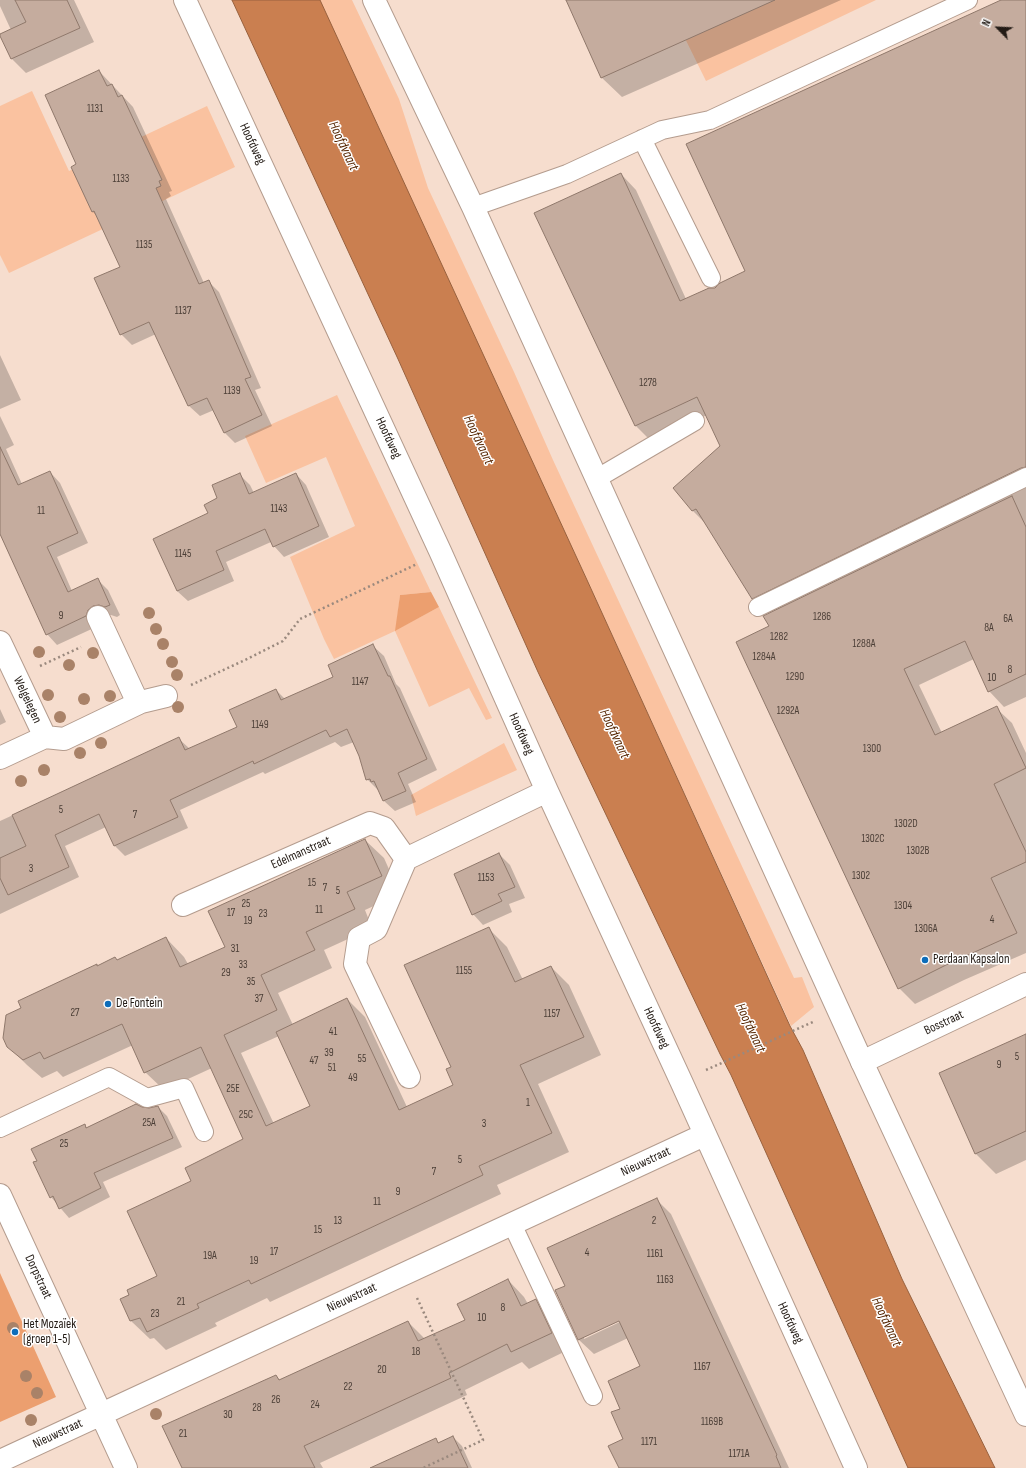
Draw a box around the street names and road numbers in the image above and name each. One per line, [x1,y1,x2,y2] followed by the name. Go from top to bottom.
[236,121,268,167] street label: Hoofdweg
[372,415,404,461] street label: Hoofdweg
[9,674,45,726] street label: Welgelegen
[505,711,537,757] street label: Hoofdweg
[269,833,333,873] street label: Edelmanstraat
[640,1005,672,1051] street label: Hoofdweg
[922,1007,966,1039] street label: Bosstraat
[619,1144,673,1180] street label: Nieuwstraat
[21,1252,55,1302] street label: Dorpstraat
[325,1280,379,1316] street label: Nieuwstraat
[774,1300,806,1346] street label: Hoofdweg
[31,1416,85,1452] street label: Nieuwstraat

